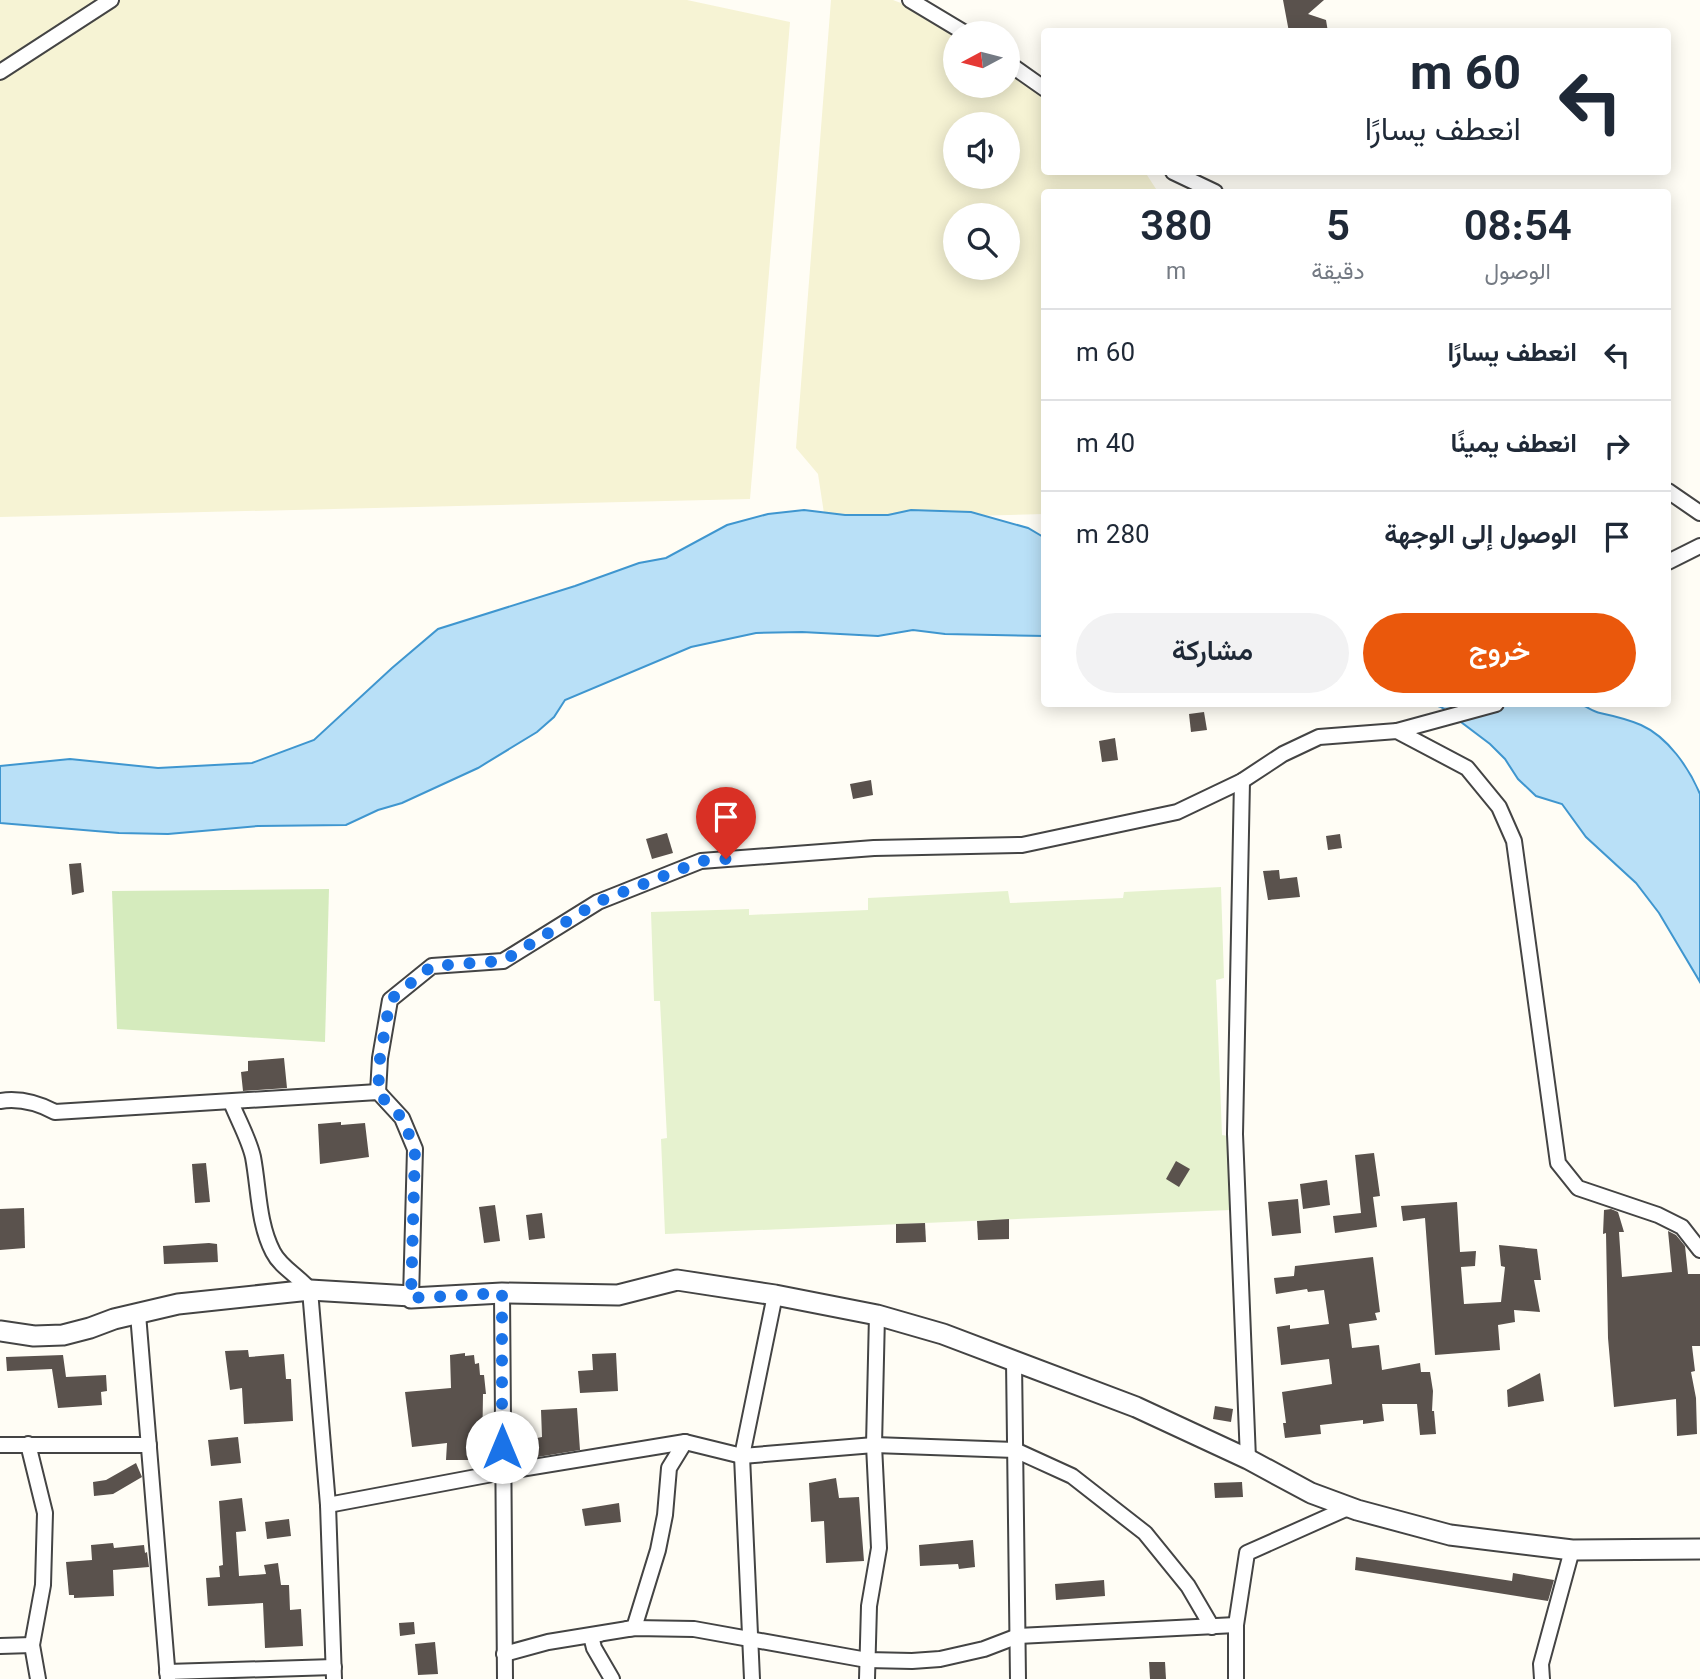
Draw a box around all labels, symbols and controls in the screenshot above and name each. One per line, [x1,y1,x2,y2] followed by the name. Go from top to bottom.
[943,21,1020,98] north arrow
[943,21,1020,280] map controls
[1410,39,1521,115] text: 60 m
[1545,56,1636,147] icon: left
[1365,107,1521,157] text: انعطف يسارًا
[943,112,1020,189] button: sound
[1140,197,1212,263] text: 380
[1326,197,1350,263] text: 5
[1464,197,1572,263] text: 08:54
[943,203,1020,280] button: search
[1166,255,1186,291] text: m
[1311,255,1365,291] text: دقيقة
[1485,255,1551,291] text: الوصول
[1076,334,1135,375] text: 60 m
[1447,334,1577,375] text: انعطف يسارًا
[1598,336,1636,374] icon: left
[1076,425,1135,466] text: 40 m
[1451,425,1577,466] text: انعطف يمينًا
[1598,427,1636,465] icon: right
[1076,516,1150,557] text: 280 m
[1384,516,1577,557] text: الوصول إلى الوجهة
[1598,518,1636,556] icon: arrive
[1076,613,1349,693] button: مشاركة
[1363,613,1636,693] button: خروج
[696,787,756,859] pin
[707,798,745,836] icon: arrive
[465,1410,539,1484] position arrow

